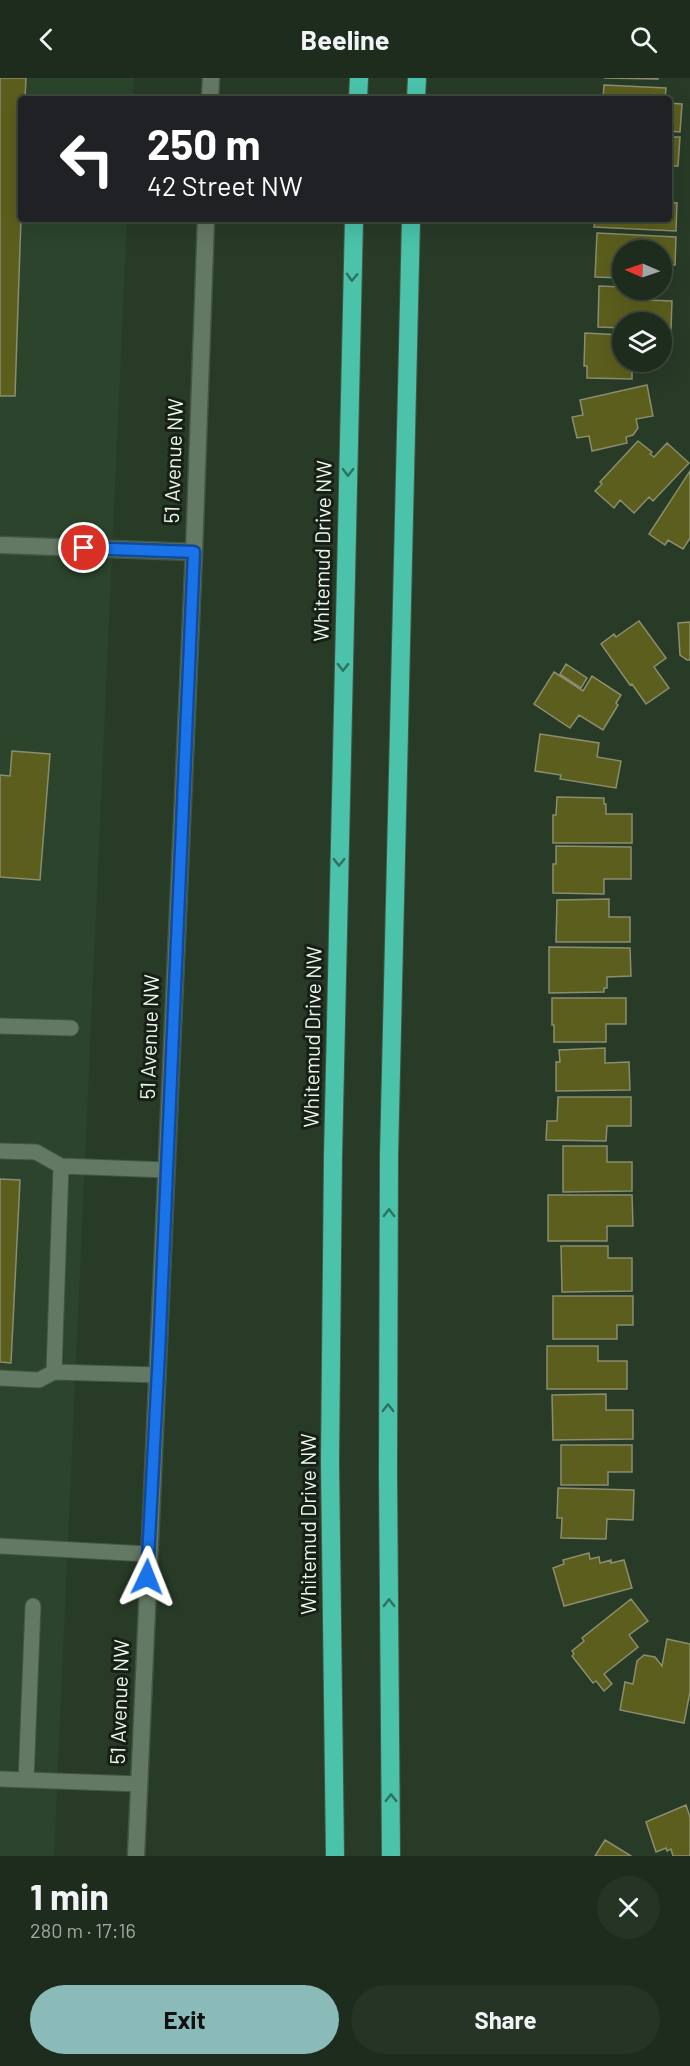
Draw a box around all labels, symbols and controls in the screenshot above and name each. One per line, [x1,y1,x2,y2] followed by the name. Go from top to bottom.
[30,23,63,56] icon: back
[300,23,390,55] text: Beeline
[627,23,660,56] icon: search
[147,118,261,168] text: 250 m
[48,120,126,198] icon: left
[147,169,303,201] text: 42 Street NW
[612,240,672,300] north arrow
[612,240,672,372] map controls
[346,273,358,282] one-way arrow
[612,312,672,372] button: layers
[158,398,187,524] street label: 51 Avenue NW
[307,460,336,642] street label: Whitemud Drive NW
[341,468,354,477] one-way arrow
[58,522,109,573] pin
[67,531,100,564] icon: arrive
[337,663,350,672] one-way arrow
[333,858,345,867] one-way arrow
[297,946,326,1128] street label: Whitemud Drive NW
[134,974,163,1100] street label: 51 Avenue NW
[383,1208,395,1217] one-way arrow
[382,1403,394,1412] one-way arrow
[295,1433,320,1615] street label: Whitemud Drive NW
[115,1545,179,1609] position arrow
[383,1598,395,1607] one-way arrow
[104,1639,133,1765] street label: 51 Avenue NW
[385,1793,397,1802] one-way arrow
[30,1874,109,1917] text: 1 min
[597,1876,660,1939] button: close
[30,1918,136,1942] text: 280 m · 17:16
[30,1985,339,2054] button: Exit
[351,1985,660,2054] button: Share

